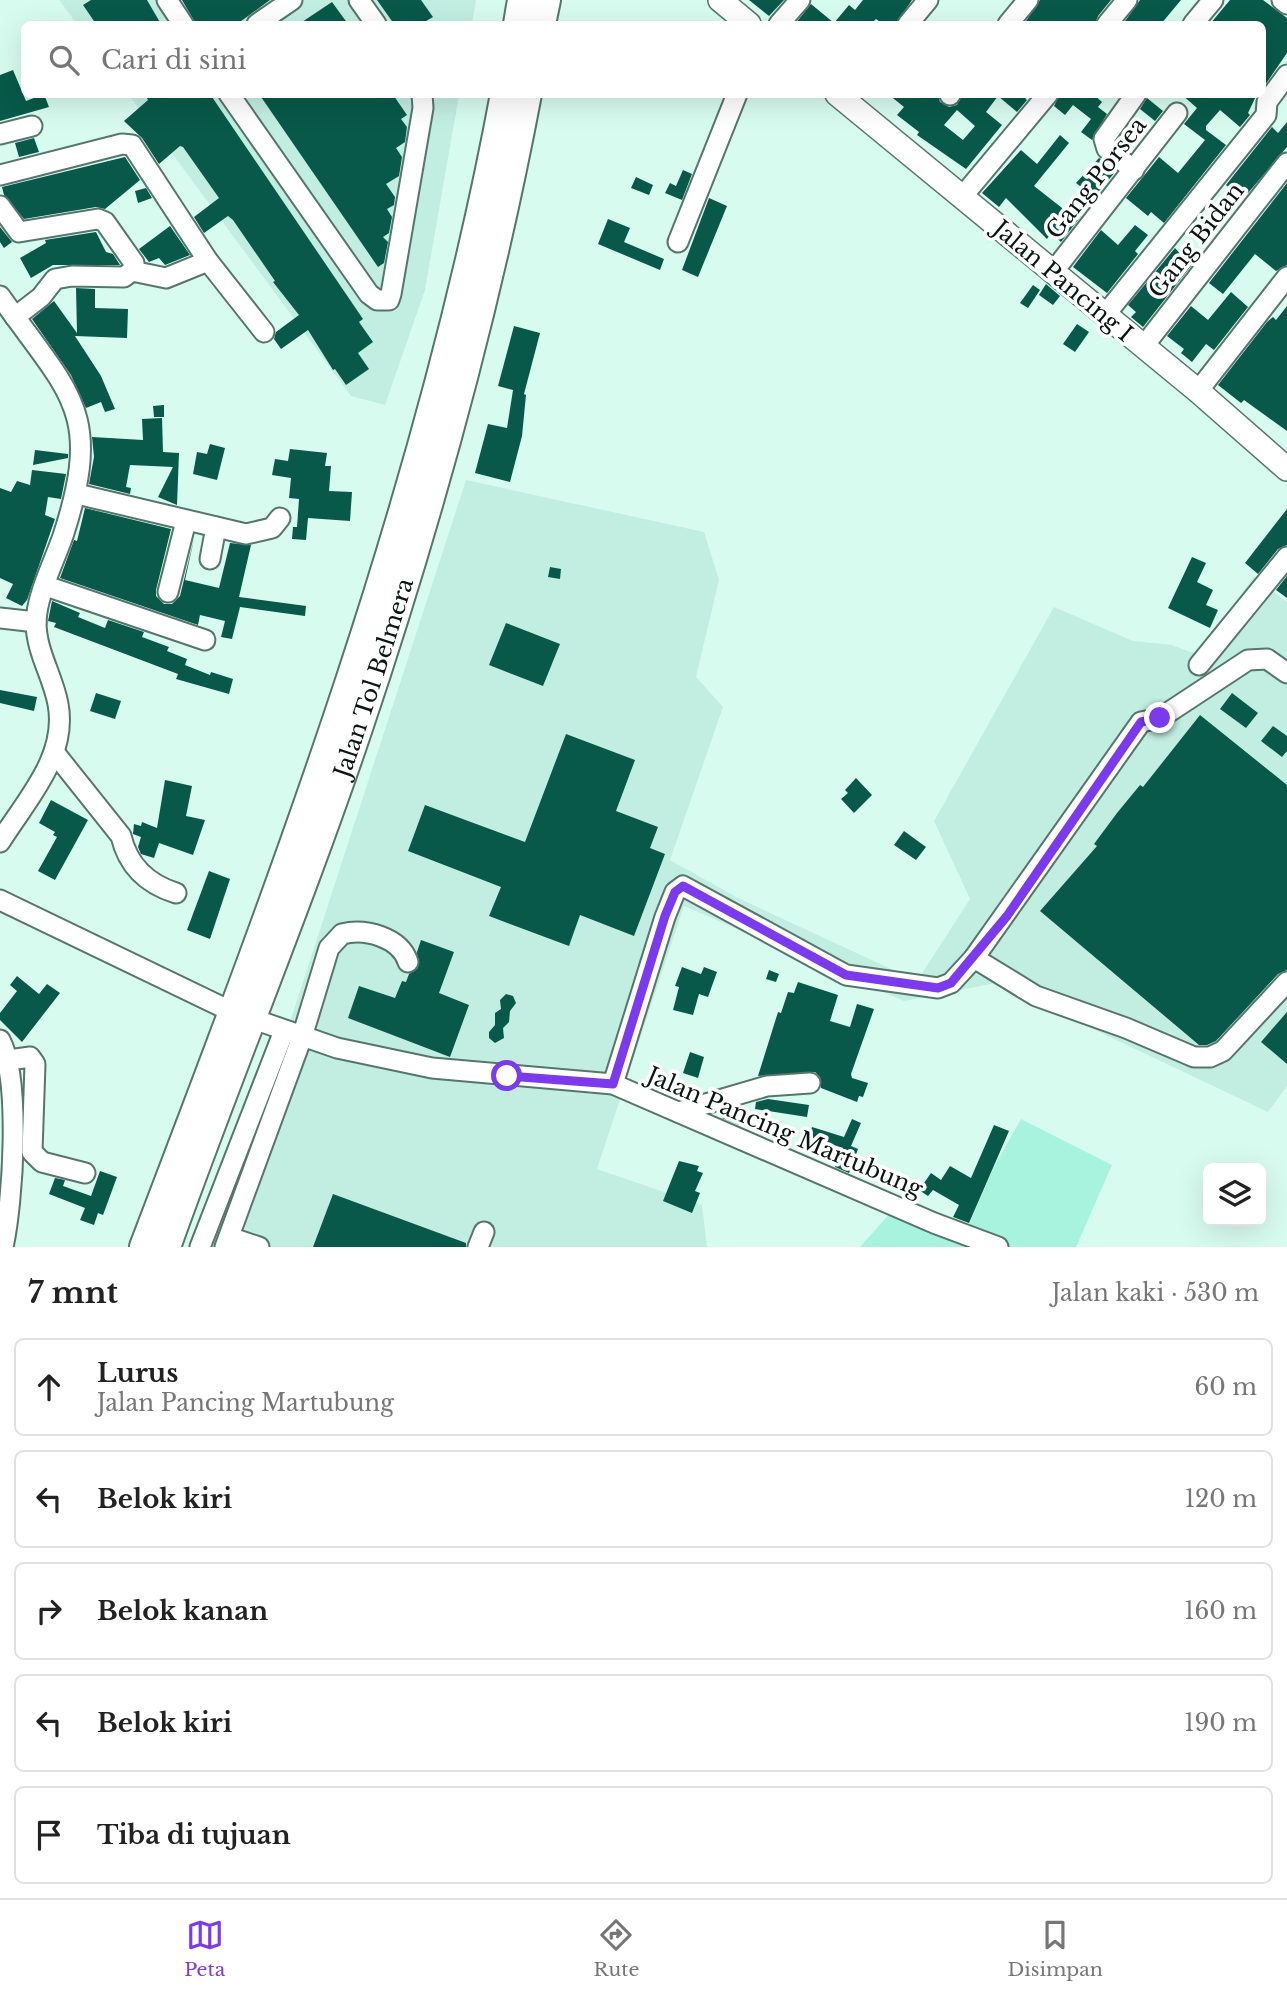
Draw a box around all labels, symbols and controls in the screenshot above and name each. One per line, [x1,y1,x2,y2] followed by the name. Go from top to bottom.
[21,21,1266,98] search box
[45,41,83,79] icon: search
[101,44,246,76] text: Cari di sini
[1040,112,1152,244] street label: Gang Porsea
[1142,177,1250,303] street label: Gang Bidan
[985,213,1138,347] street label: Jalan Pancing I
[327,575,419,784] street label: Jalan Tol Belmera
[1144,702,1175,733] route end
[491,1060,522,1091] route start
[640,1060,927,1203] street label: Jalan Pancing Martubung
[1203,1163,1266,1226] map controls
[1203,1163,1266,1226] button: layers
[28,1274,118,1311] text: 7 mnt
[1052,1279,1259,1307] text: Jalan kaki · 530 m
[97,1357,178,1389] text: Lurus
[30,1368,68,1406] icon: ahead
[1195,1373,1257,1401] text: 60 m
[97,1389,394,1417] text: Jalan Pancing Martubung
[30,1480,68,1518] icon: left
[97,1483,232,1515] text: Belok kiri
[1185,1485,1257,1513] text: 120 m
[30,1592,68,1630] icon: right
[97,1595,268,1627] text: Belok kanan
[1184,1597,1257,1625] text: 160 m
[30,1704,68,1742] icon: left
[97,1707,232,1739] text: Belok kiri
[1184,1709,1257,1737] text: 190 m
[30,1816,68,1854] icon: arrive
[97,1819,291,1851] text: Tiba di tujuan
[184,1916,225,1981] tab: Peta
[594,1916,639,1981] tab: Rute
[1008,1916,1103,1981] tab: Disimpan

